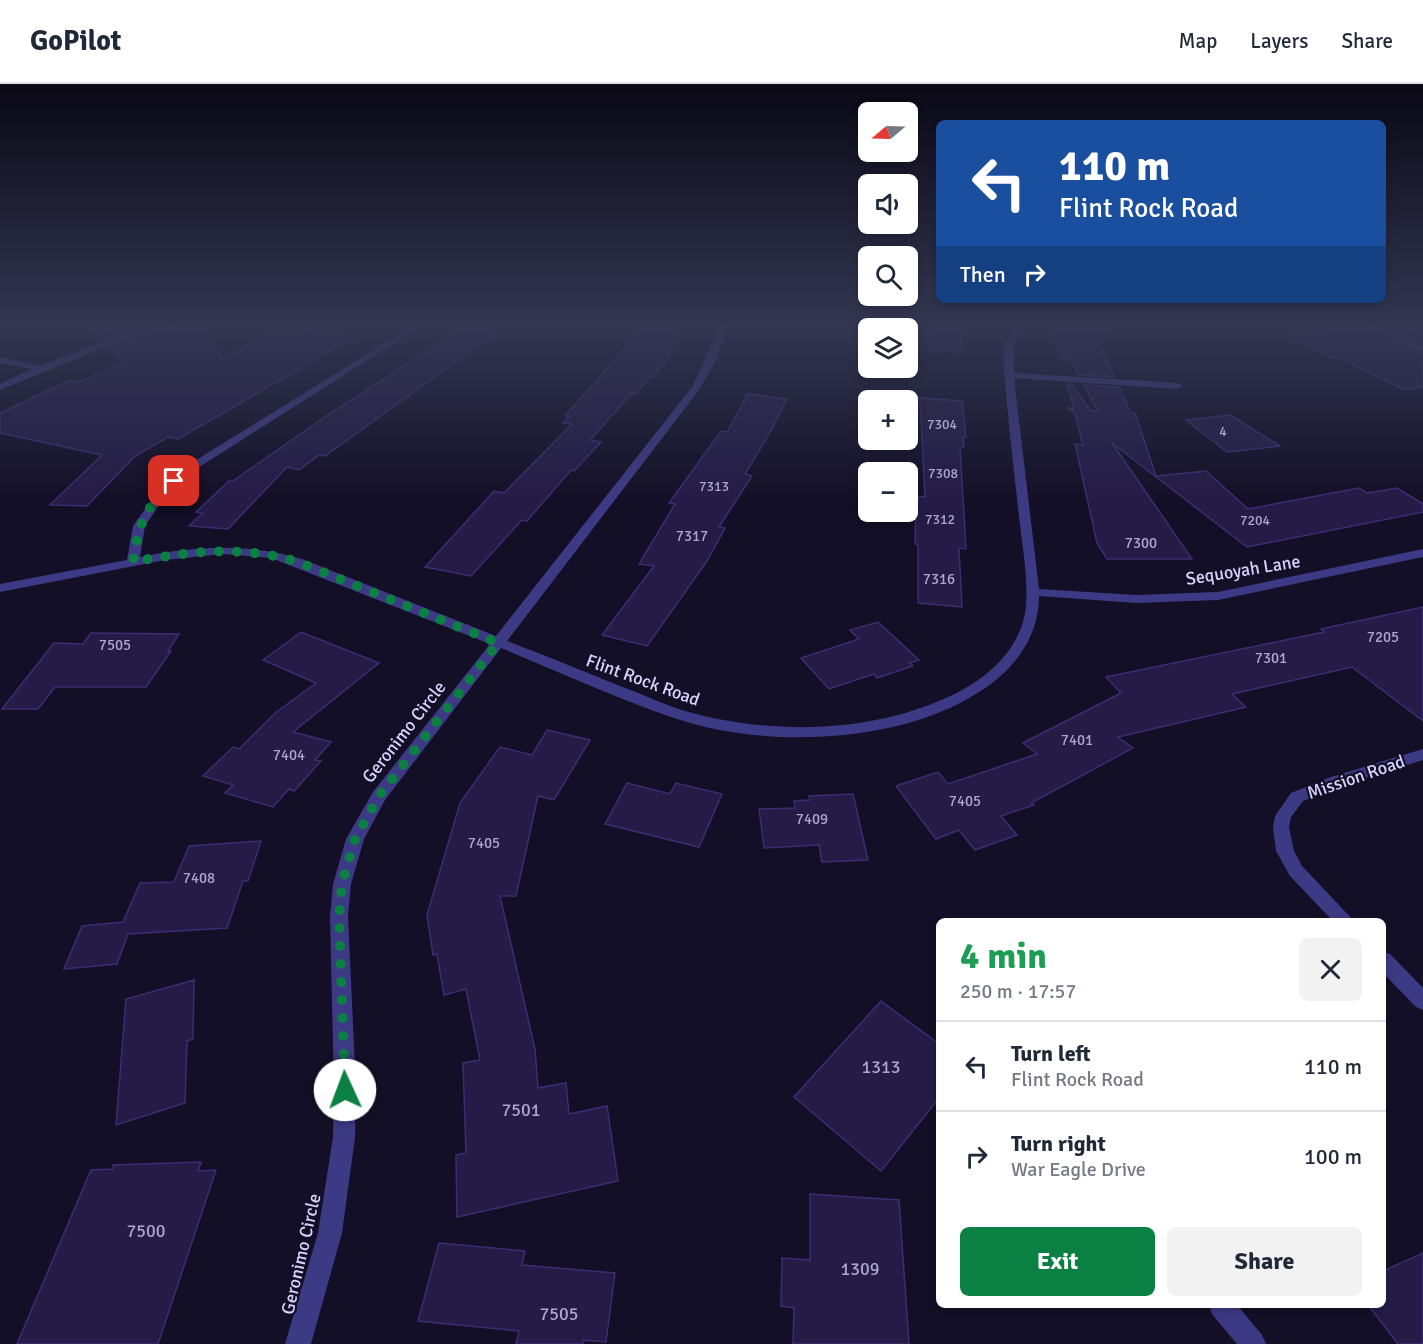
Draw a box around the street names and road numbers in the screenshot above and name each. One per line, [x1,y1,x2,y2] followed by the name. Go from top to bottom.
[1184,550,1302,590] street label: Sequoyah Lane
[583,649,703,711] street label: Flint Rock Road
[357,677,451,787] street label: Geronimo Circle
[1304,750,1408,804] street label: Mission Road
[276,1191,326,1317] street label: Geronimo Circle

